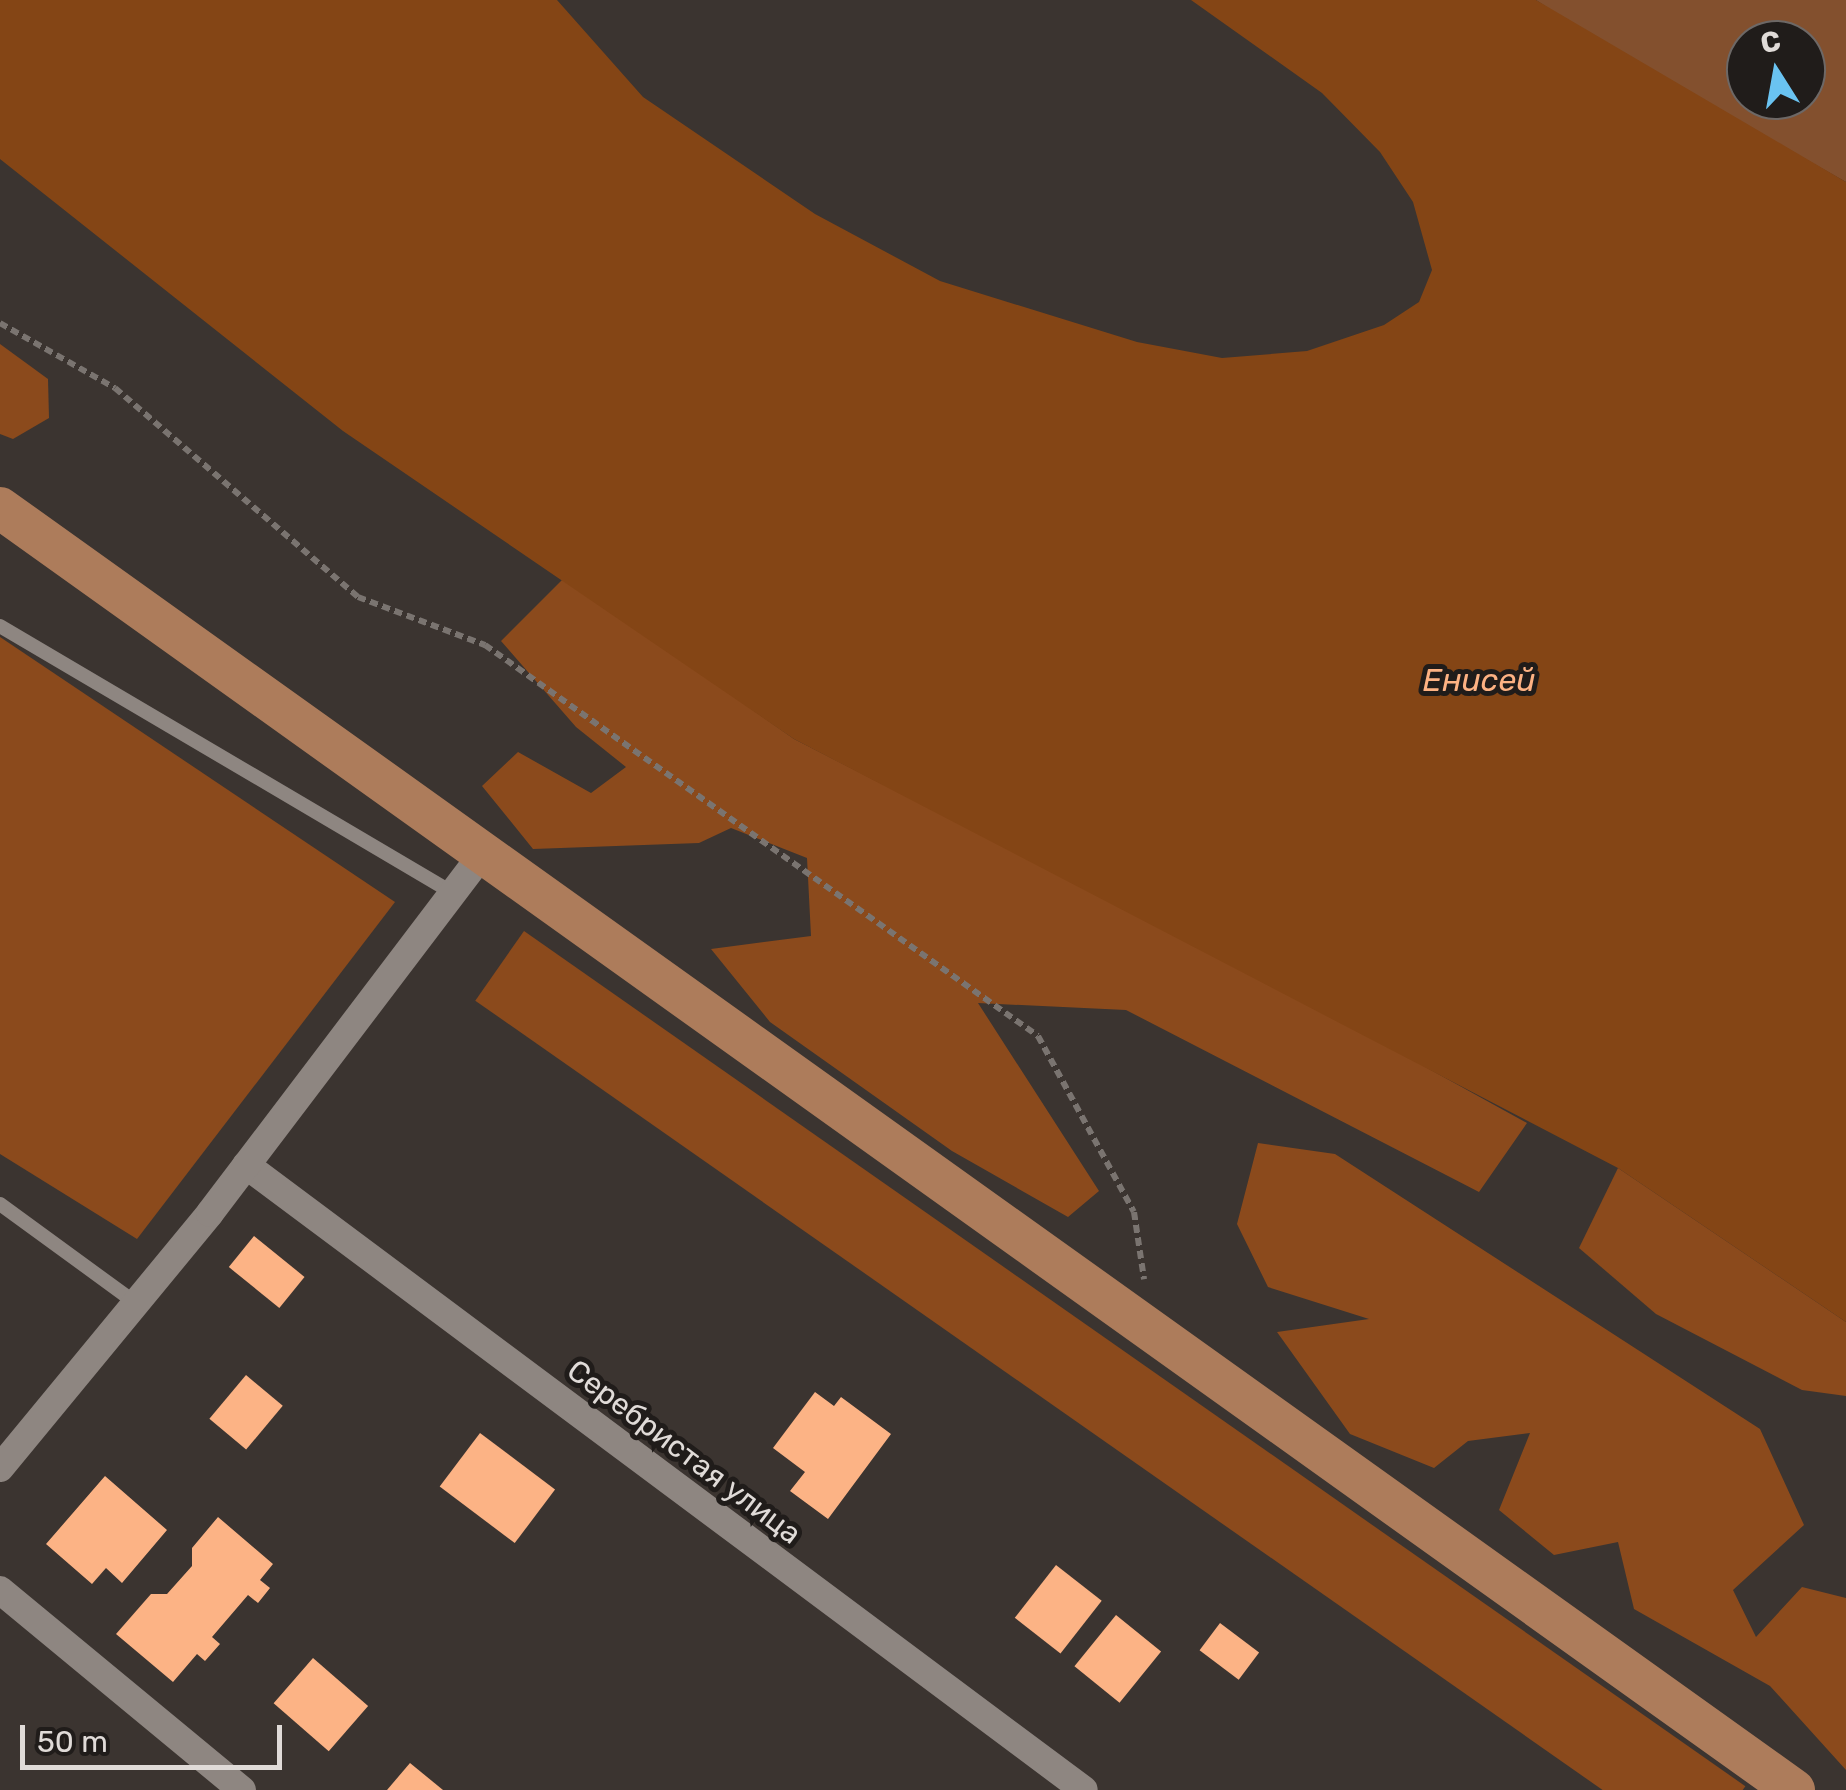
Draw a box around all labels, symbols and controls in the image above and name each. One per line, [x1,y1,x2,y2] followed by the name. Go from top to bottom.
[1726,20,1826,120] north arrow
[1758,24,1783,60] text: С
[1423,661,1535,699] water label: Енисей
[560,1352,808,1552] street label: Серебристая улица
[25,1705,288,1767] scale bar
[37,1724,108,1760] text: 50 m

